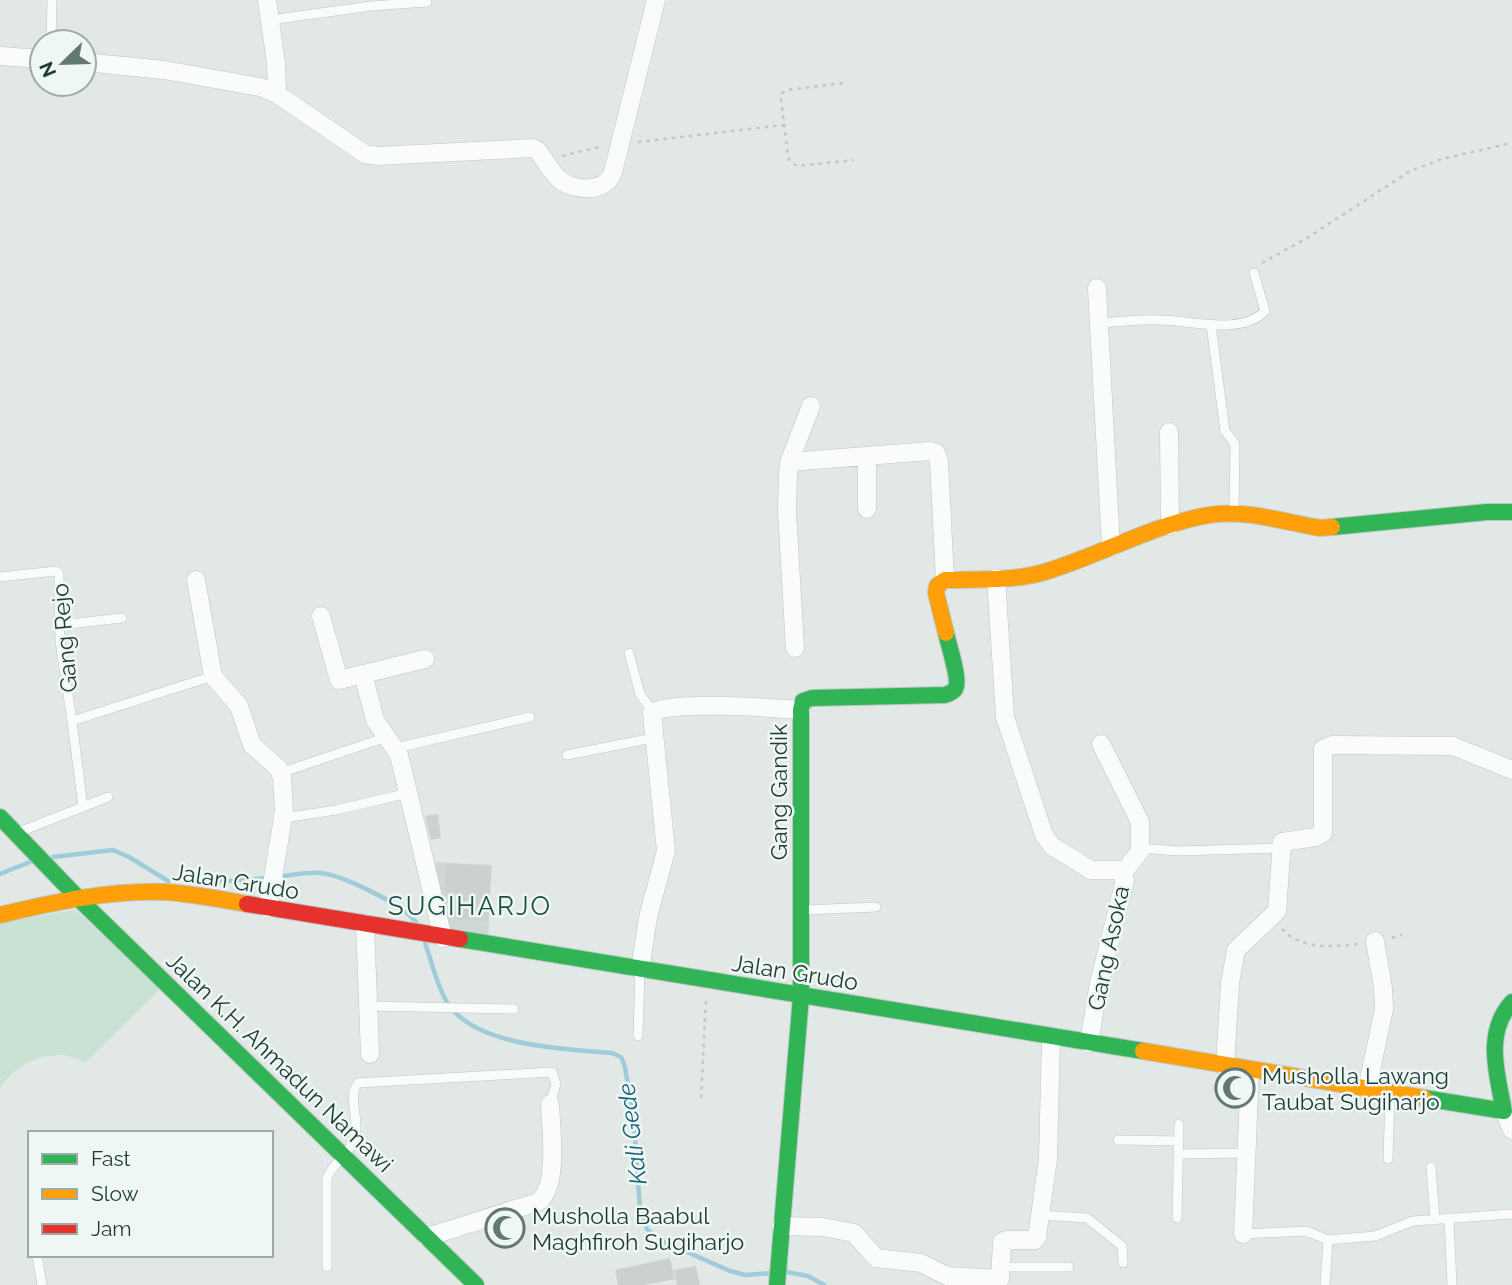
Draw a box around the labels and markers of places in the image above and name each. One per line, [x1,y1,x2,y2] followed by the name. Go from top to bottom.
[1262,1062,1449,1115] place label: Musholla Lawang Taubat Sugiharjo
[1214,1067,1256,1109] mosque icon: Musholla Lawang Taubat Sugiharjo
[532,1202,744,1255] place label: Musholla Baabul Maghfiroh Sugiharjo
[484,1207,526,1249] mosque icon: Musholla Baabul Maghfiroh Sugiharjo

